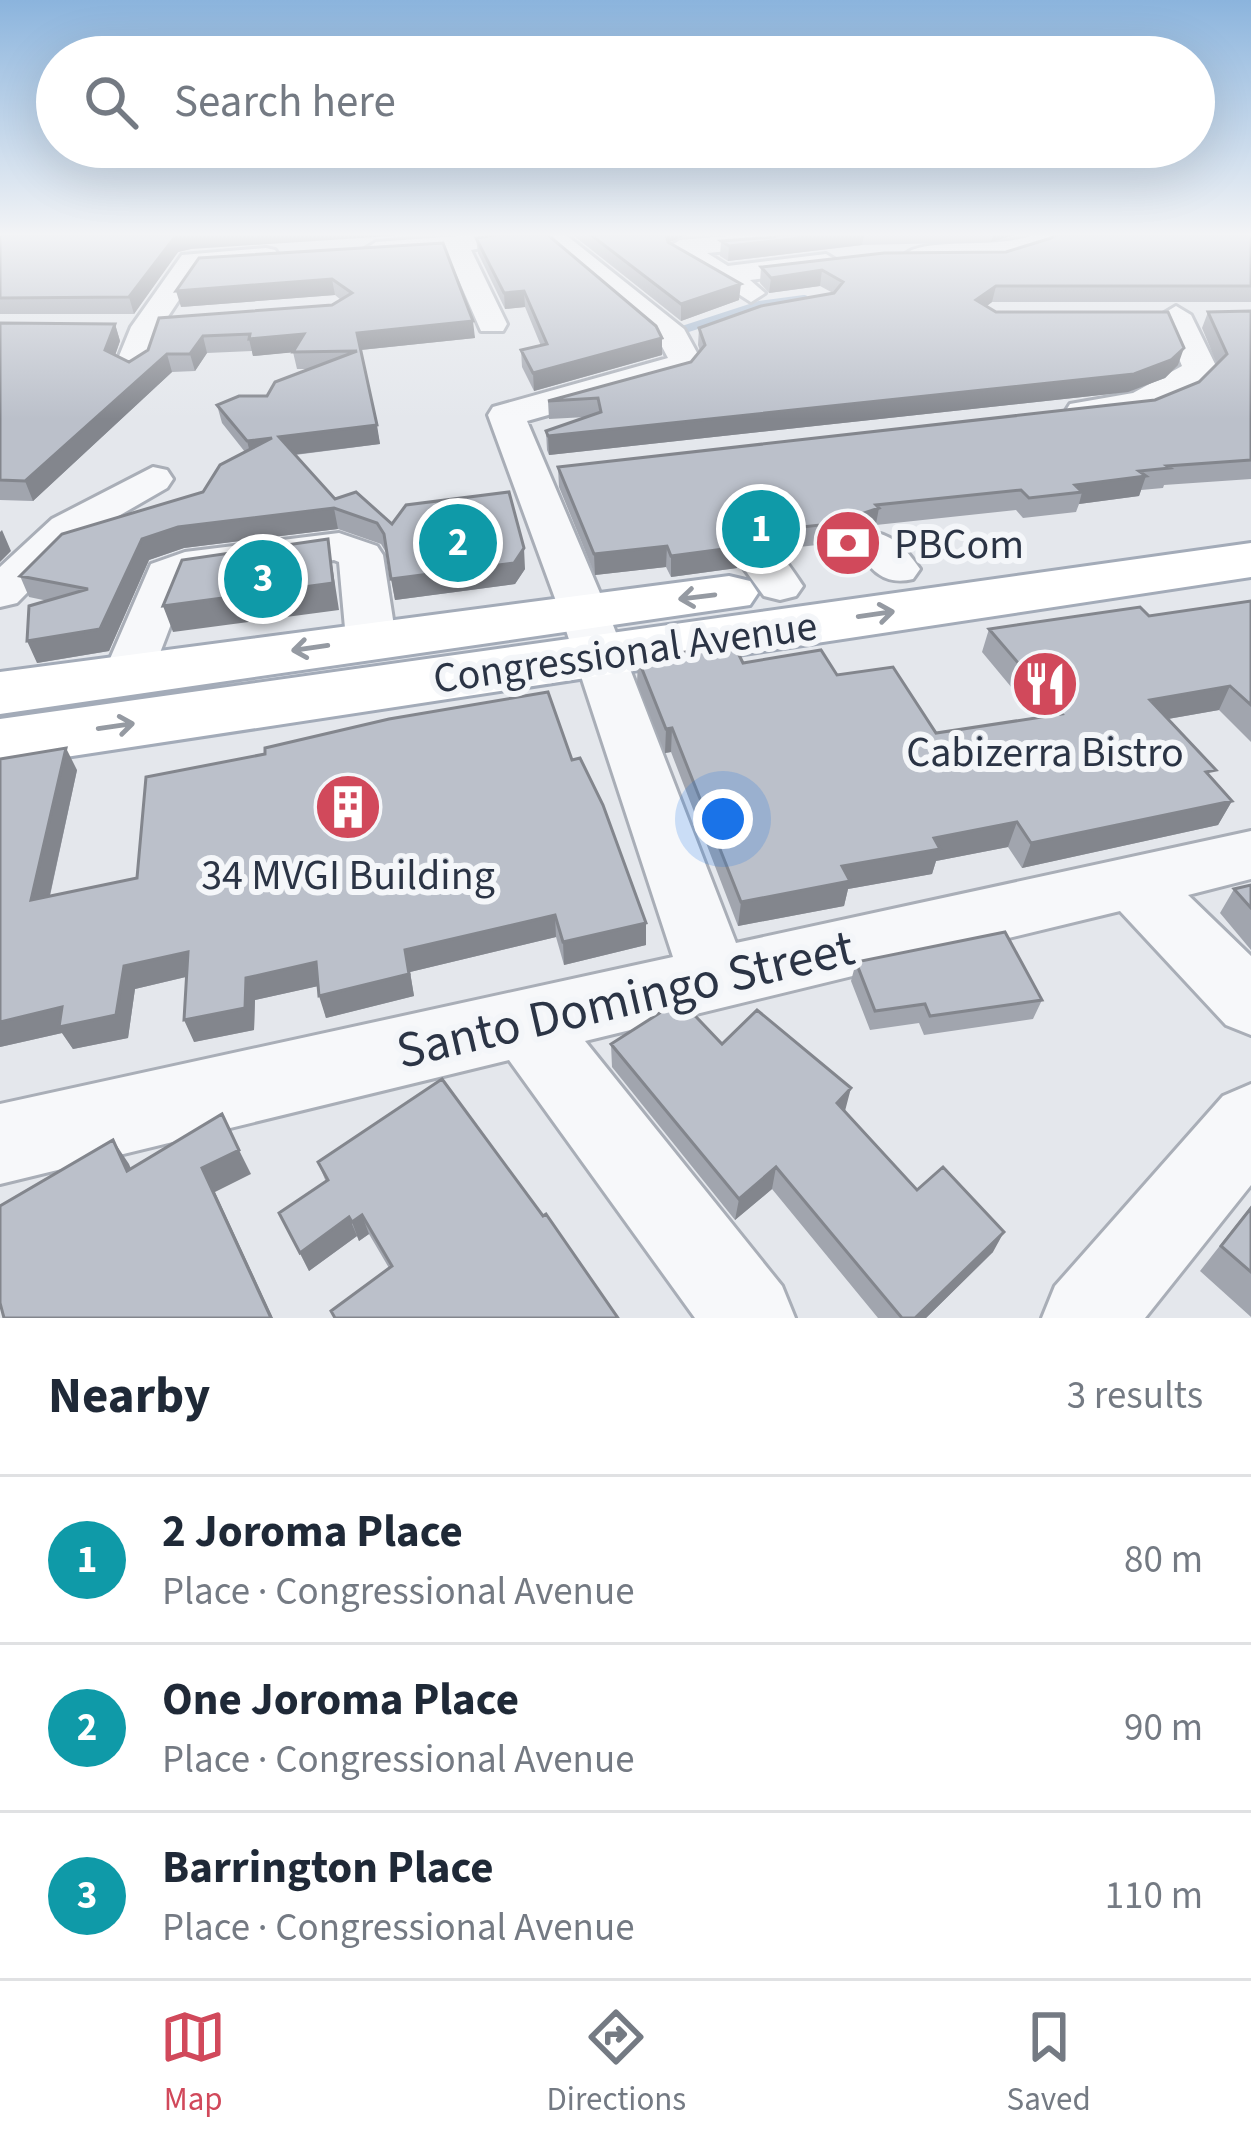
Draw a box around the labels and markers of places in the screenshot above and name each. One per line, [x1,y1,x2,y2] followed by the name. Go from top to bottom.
[722,484,800,574] pin: 1
[419,498,497,588] pin: 2
[813,508,883,578] bank icon: PBCom
[894,515,1024,575] place label: PBCom
[224,534,302,624] pin: 3
[1010,649,1080,719] restaurant icon: Cabizerra Bistro
[906,723,1184,783] place label: Cabizerra Bistro
[313,772,383,842] building icon: 34 MVGI Building
[201,846,495,906] place label: 34 MVGI Building

